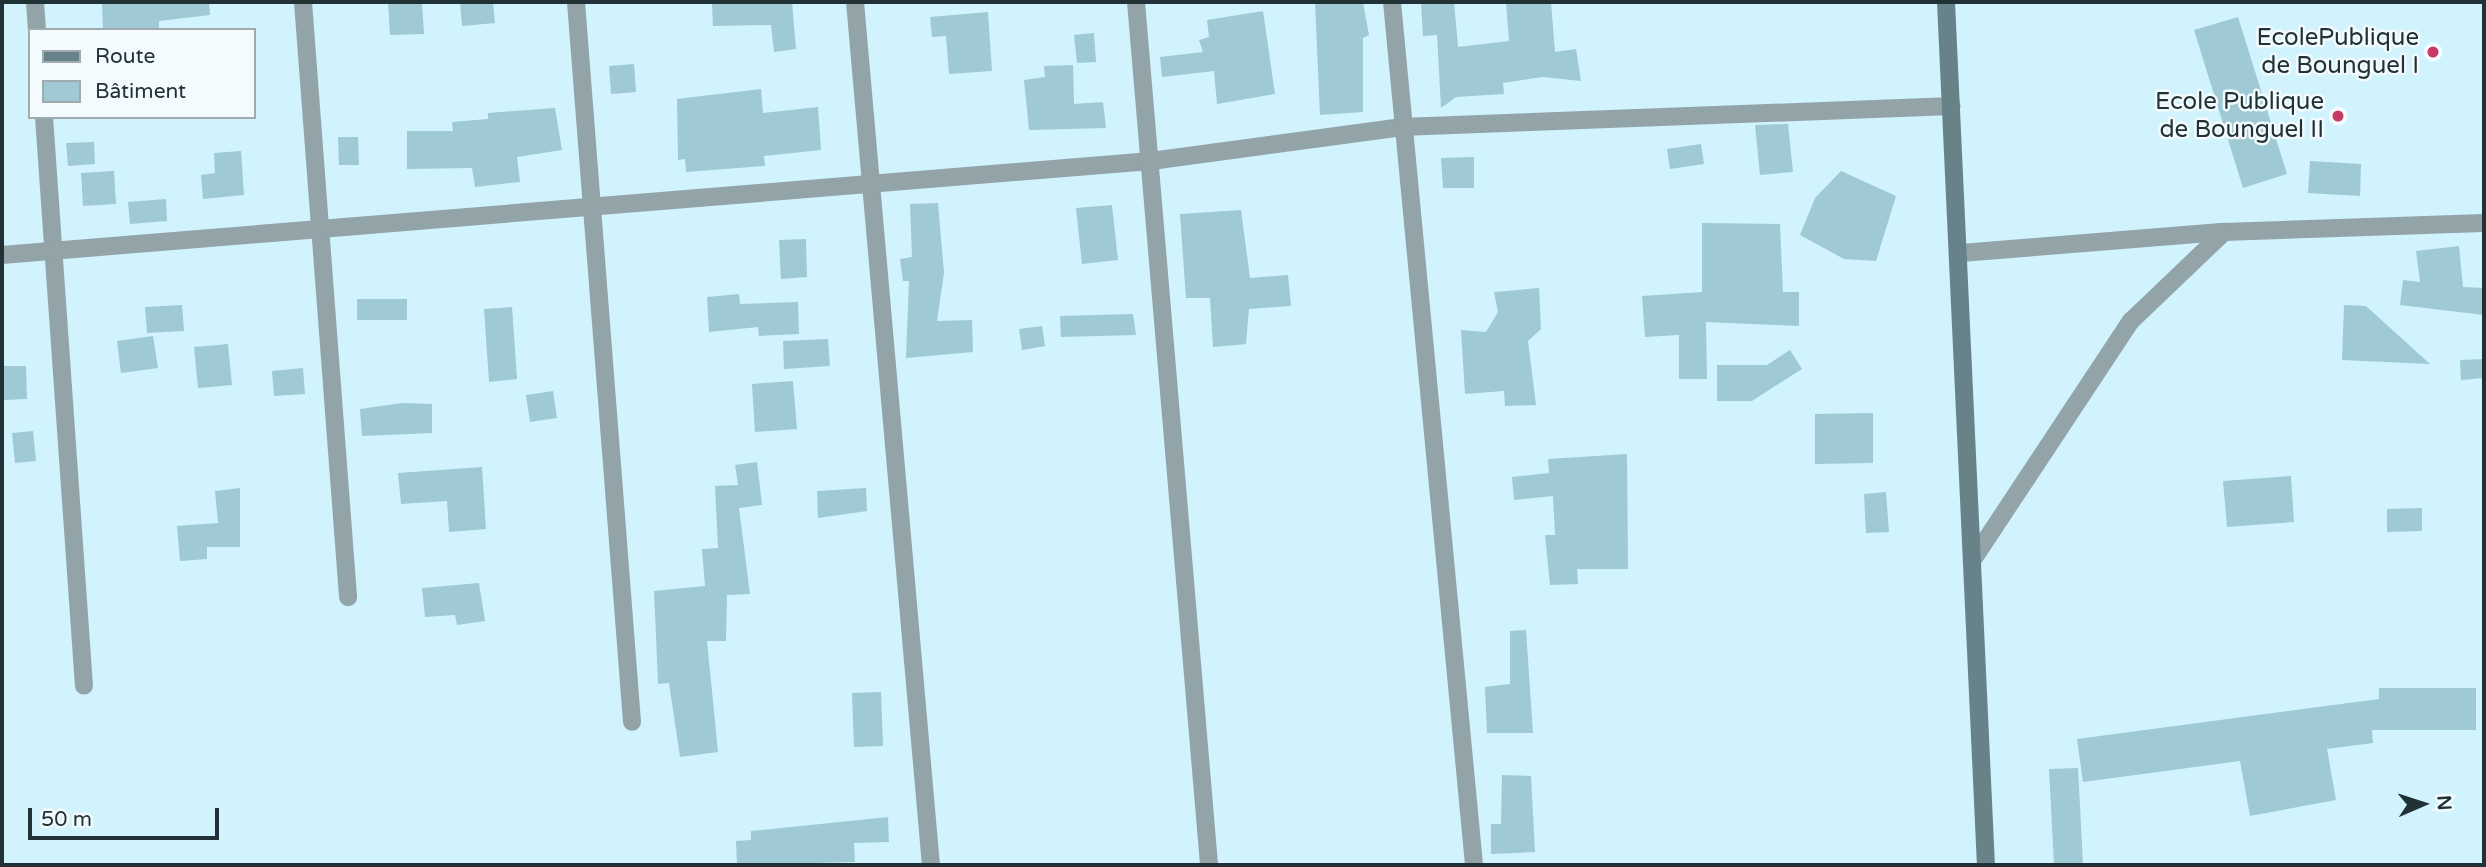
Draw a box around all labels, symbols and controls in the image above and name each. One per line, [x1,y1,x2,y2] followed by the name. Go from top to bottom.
[2256,24,2419,80] place label: EcolePublique de Bounguel I
[28,28,256,119] legend
[95,44,155,69] text: Route
[2425,44,2441,60] marker: EcolePublique de Bounguel I
[95,79,186,104] text: Bâtiment
[2155,88,2324,144] place label: Ecole Publique de Bounguel II
[2330,108,2346,124] marker: Ecole Publique de Bounguel II
[2388,769,2458,839] north arrow
[32,794,222,838] scale bar
[2433,795,2455,811] text: N
[41,807,92,832] text: 50 m

